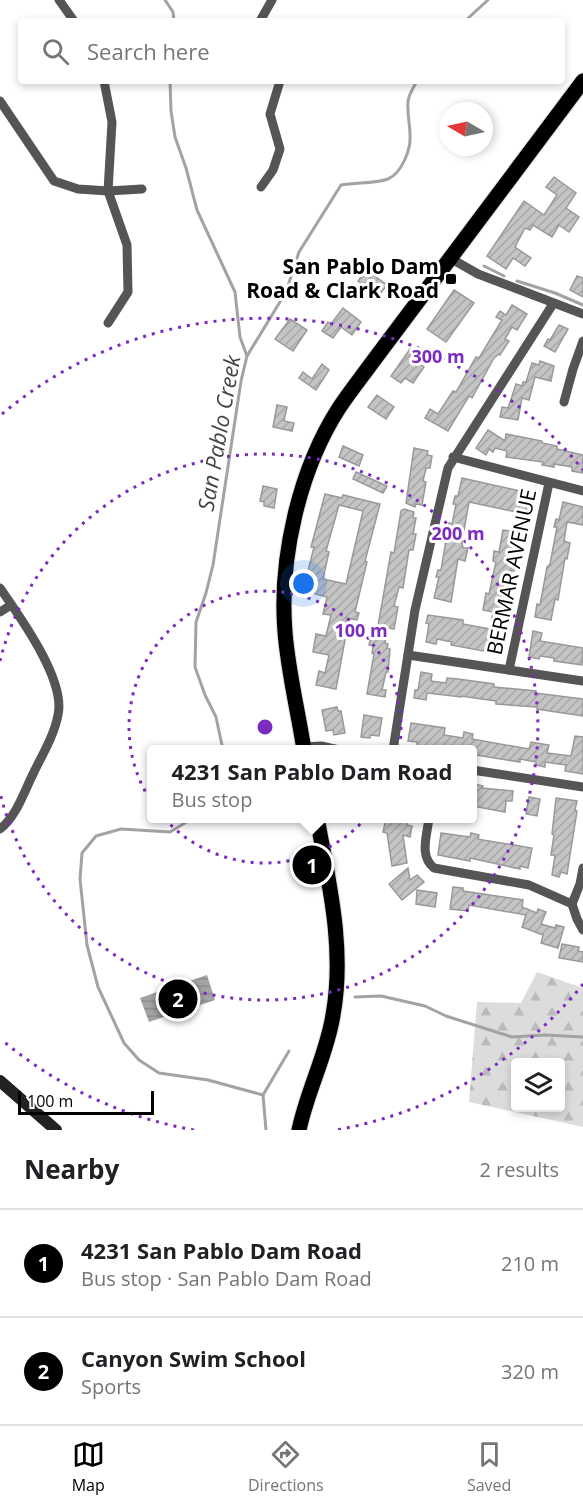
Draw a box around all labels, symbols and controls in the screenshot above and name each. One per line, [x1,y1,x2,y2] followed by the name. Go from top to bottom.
[18,18,565,84] search box
[39,35,72,68] icon: search
[87,36,210,66] text: Search here
[439,102,493,156] north arrow
[246,252,439,304] place label: San Pablo Dam Road & Clark Road
[444,272,458,286] marker: San Pablo Dam Road & Clark Road
[411,344,465,368] text: 300 m
[190,351,247,513] water label: San Pablo Creek
[480,486,542,657] street label: BERMAR AVENUE
[431,521,485,545] text: 200 m
[289,569,318,598] your location
[334,618,388,642] text: 100 m
[255,717,275,737] centre of rings
[147,745,477,823] popup
[172,756,452,786] text: 4231 San Pablo Dam Road
[172,786,252,813] text: Bus stop
[292,842,332,888] pin: 1
[158,976,198,1022] pin: 2
[511,1058,565,1112] map controls
[511,1058,565,1112] button: layers
[18,1088,154,1116] scale bar
[27,1090,73,1112] text: 100 m
[24,1151,119,1187] text: Nearby
[479,1156,559,1183] text: 2 results
[81,1235,362,1265] text: 4231 San Pablo Dam Road
[38,1250,49,1277] text: 1
[501,1250,559,1277] text: 210 m
[81,1265,372,1292] text: Bus stop · San Pablo Dam Road
[81,1343,306,1373] text: Canyon Swim School
[38,1358,49,1385] text: 2
[501,1358,559,1385] text: 320 m
[81,1373,141,1400] text: Sports
[72,1438,105,1496] tab: Map
[248,1438,324,1496] tab: Directions
[467,1438,511,1496] tab: Saved

